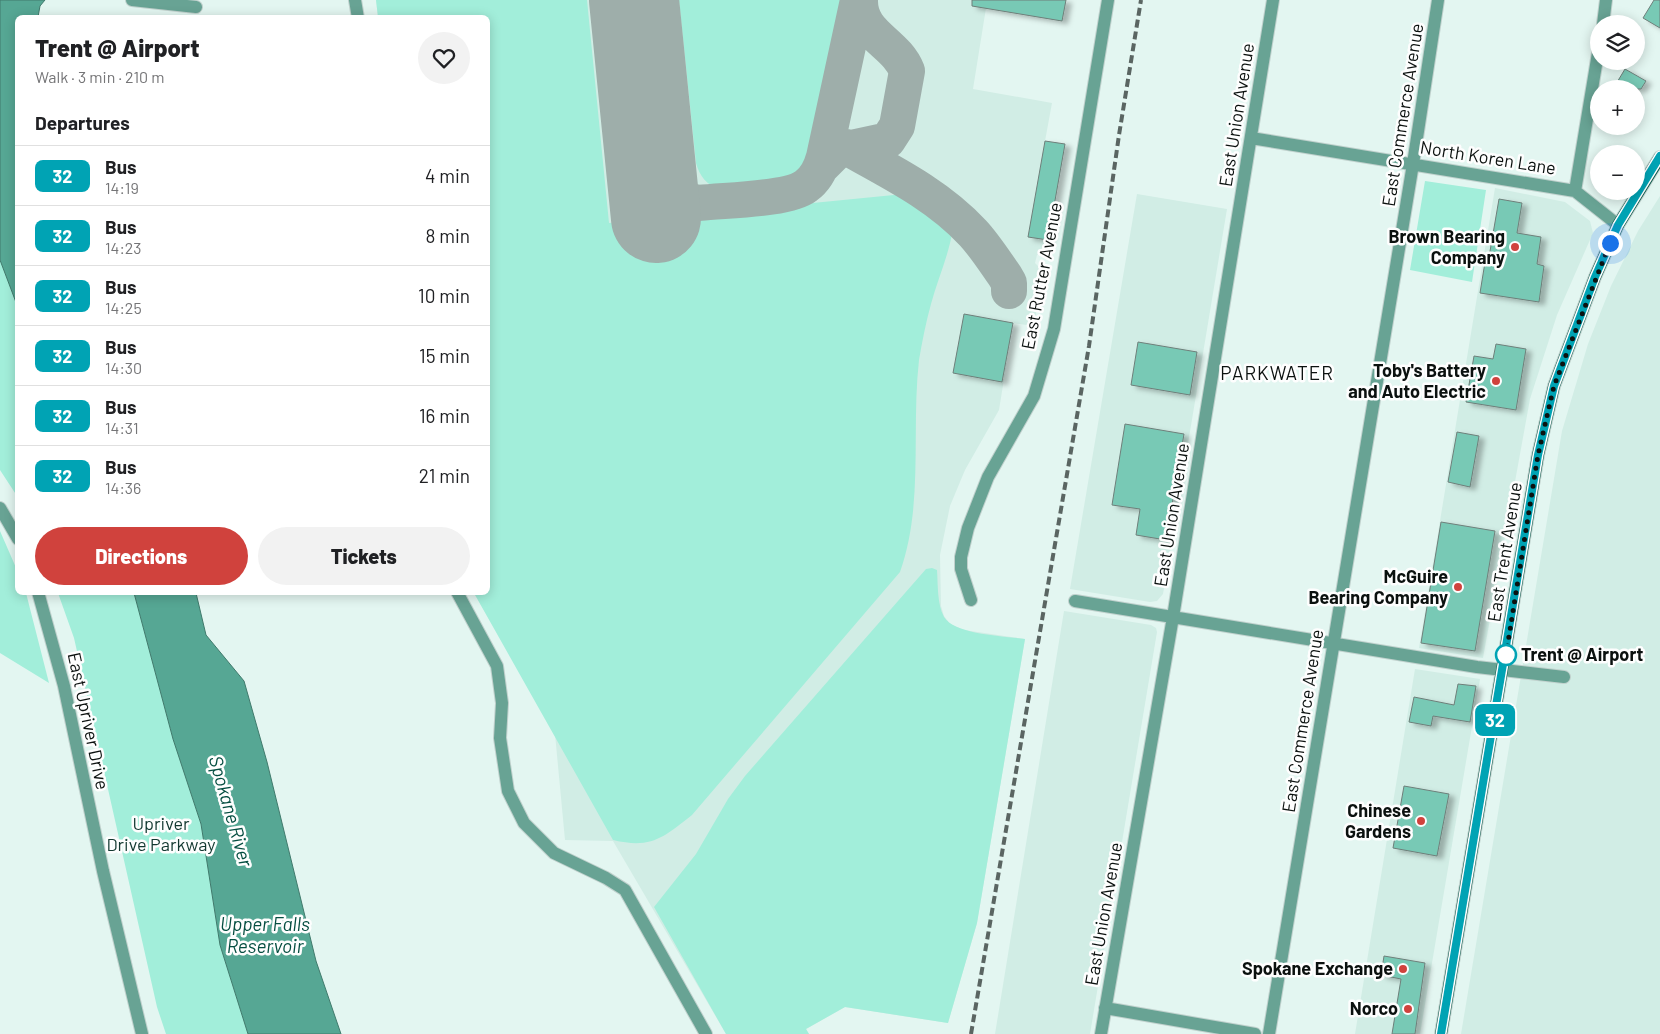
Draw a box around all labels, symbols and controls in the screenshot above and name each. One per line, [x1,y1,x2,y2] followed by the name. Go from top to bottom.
[1590,15,1645,200] map controls
[1590,15,1645,70] button: layers
[1377,22,1427,208] street label: East Commerce Avenue
[418,32,470,84] button: heart
[35,33,200,62] text: Trent @ Airport
[1214,41,1258,188] street label: East Union Avenue
[35,67,165,86] text: Walk · 3 min · 210 m
[1590,80,1645,135] button: +
[35,111,130,134] text: Departures
[1419,135,1558,179] street label: North Koren Lane
[1590,145,1645,200] button: −
[105,155,137,178] text: Bus
[425,164,470,187] text: 4 min
[53,165,72,187] text: 32
[105,178,139,197] text: 14:19
[1016,200,1066,351] street label: East Rutter Avenue
[105,215,137,238] text: Bus
[426,224,470,247] text: 8 min
[53,225,72,247] text: 32
[1388,225,1505,268] place label: Brown Bearing Company
[1598,231,1623,256] your location
[105,238,142,257] text: 14:23
[1509,241,1521,253] marker: Brown Bearing Company
[105,275,137,298] text: Bus
[418,284,470,307] text: 10 min
[53,285,72,307] text: 32
[105,298,142,317] text: 14:25
[105,335,137,358] text: Bus
[419,344,470,367] text: 15 min
[53,345,72,367] text: 32
[105,358,142,377] text: 14:30
[1348,359,1486,402] place label: Toby's Battery and Auto Electric
[1220,361,1334,384] district label: PARKWATER
[1490,375,1502,387] marker: Toby's Battery and Auto Electric
[105,395,137,418] text: Bus
[419,404,470,427] text: 16 min
[53,405,72,427] text: 32
[105,418,139,437] text: 14:31
[1149,441,1193,588] street label: East Union Avenue
[105,455,137,478] text: Bus
[419,464,470,487] text: 21 min
[53,465,72,487] text: 32
[105,478,141,497] text: 14:36
[1482,480,1526,623] street label: East Trent Avenue
[35,527,248,585] button: Directions
[258,527,470,585] button: Tickets
[1308,565,1448,608] place label: McGuire Bearing Company
[1452,581,1464,593] marker: McGuire Bearing Company
[1277,628,1327,814] street label: East Commerce Avenue
[1521,643,1643,665] place label: Trent @ Airport
[1495,644,1517,666] marker: Trent @ Airport
[64,650,114,791] street label: East Upriver Drive
[1472,704,1518,736] line badge: 32
[1485,709,1505,731] text: 32
[205,753,259,870] water label: Spokane River
[1345,799,1411,842] place label: Chinese Gardens
[106,812,216,855] park label: Upriver Drive Parkway
[1415,815,1427,827] marker: Chinese Gardens
[1080,840,1126,987] street label: East Union Avenue
[220,912,310,957] water label: Upper Falls Reservoir
[1242,957,1393,979] place label: Spokane Exchange
[1397,963,1409,975] marker: Spokane Exchange
[1350,997,1398,1019] place label: Norco
[1402,1003,1414,1015] marker: Norco

